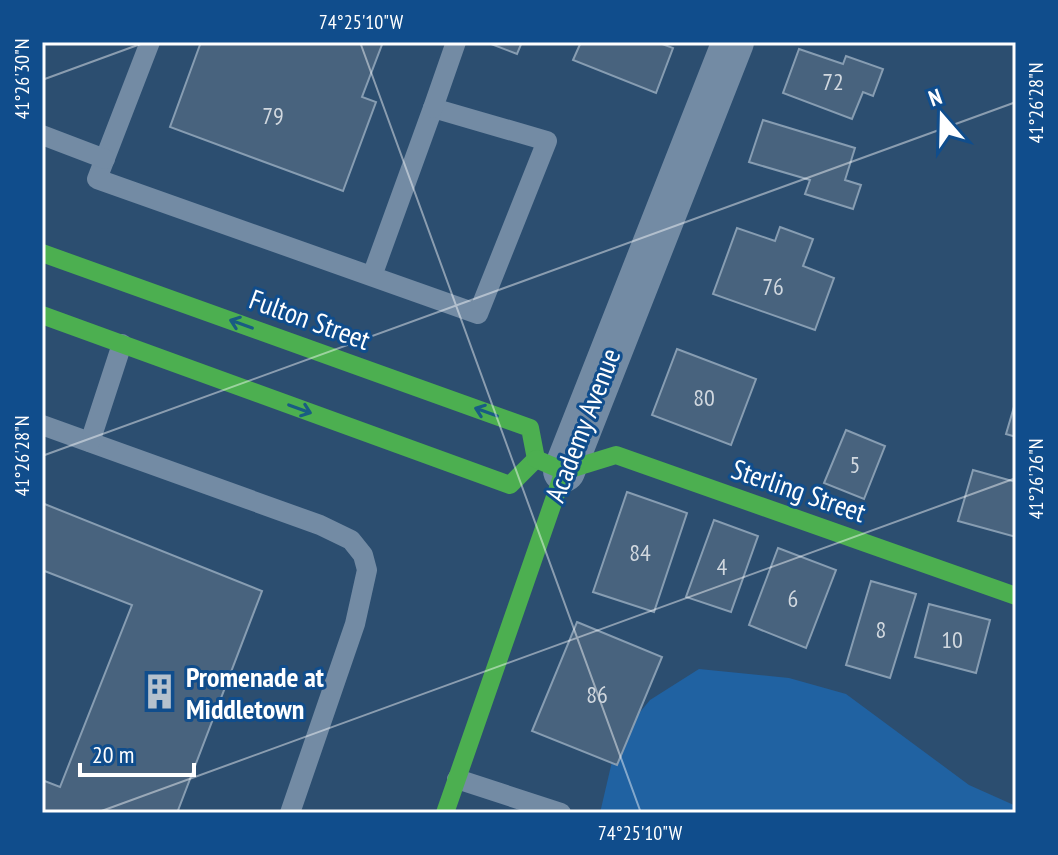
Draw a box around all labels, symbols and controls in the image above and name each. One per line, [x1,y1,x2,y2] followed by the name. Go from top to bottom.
[319,9,404,35] text: 74°25'10"W
[9,39,35,119] text: 41°26'30"N
[1023,63,1049,143] text: 41°26'28"N
[822,66,844,97] house number: 72
[902,76,982,156] north arrow
[925,82,946,112] text: N
[262,100,284,131] house number: 79
[762,271,784,302] house number: 76
[244,280,376,358] street label: Fulton Street
[229,316,254,331] one-way arrow
[536,343,628,507] street label: Academy Avenue
[693,382,715,413] house number: 80
[287,402,312,417] one-way arrow
[474,404,499,419] one-way arrow
[9,416,35,496] text: 41°26'28"N
[1023,439,1049,519] text: 41°26'26"N
[850,449,860,480] house number: 5
[727,450,871,530] street label: Sterling Street
[629,537,651,568] house number: 84
[717,551,728,582] house number: 4
[788,583,798,614] house number: 6
[876,614,886,645] house number: 8
[941,624,963,655] house number: 10
[186,658,324,727] place label: Promenade at Middletown
[141,673,179,711] building icon: Promenade at Middletown
[586,679,608,710] house number: 86
[80,727,194,777] scale bar
[92,739,134,770] text: 20 m
[598,820,683,846] text: 74°25'10"W

